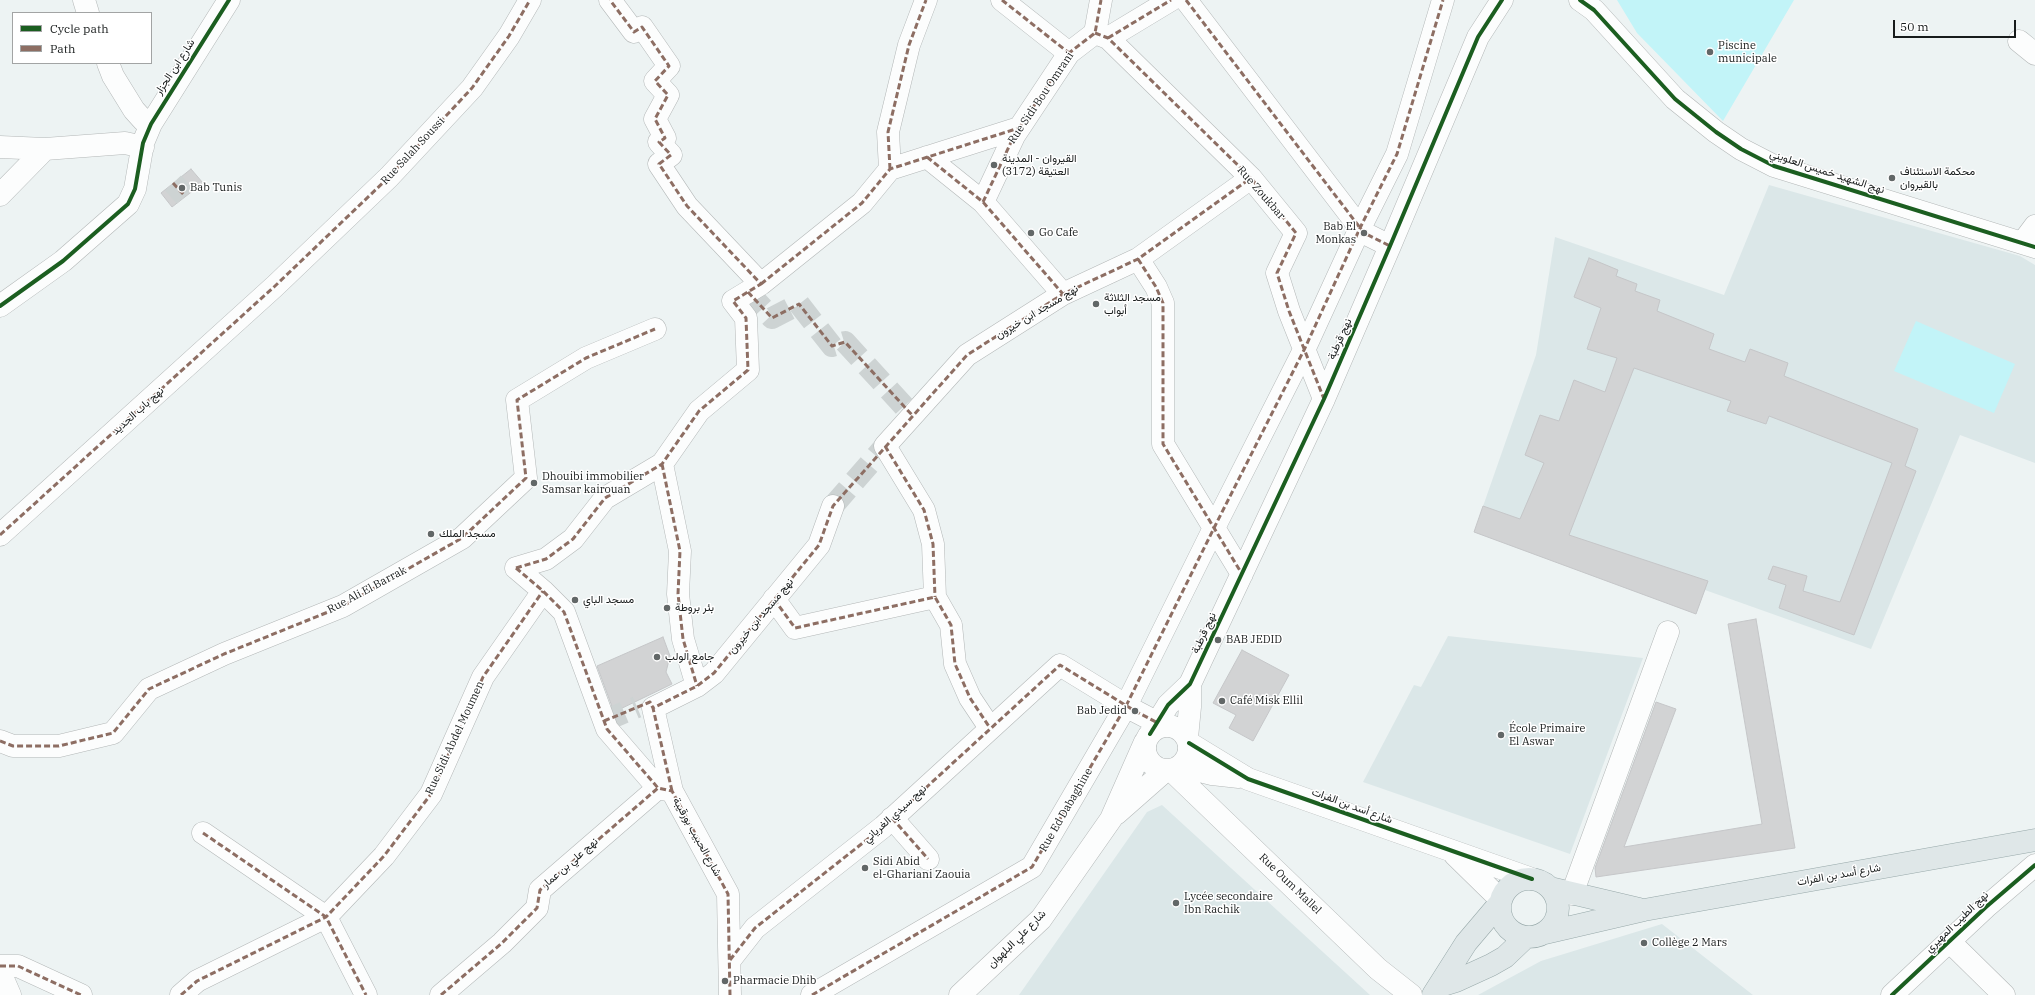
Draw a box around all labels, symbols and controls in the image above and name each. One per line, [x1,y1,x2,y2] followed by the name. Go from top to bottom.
[12,12,152,64] legend
[1895,12,2018,38] scale bar
[1900,19,1929,34] text: 50 m
[50,21,109,36] text: Cycle path
[152,37,198,97] street label: شارع ابن الجزار
[1718,39,1777,65] place label: Piscine municipale
[50,41,75,56] text: Path
[1705,47,1715,57] marker: Piscine municipale
[1005,50,1077,146] street label: Rue Sidi Bou Omrani
[378,115,448,187] street label: Rue Salah Soussi
[1768,147,1886,197] street label: نهج الشهيد خميس العلويني
[1002,152,1077,178] place label: القيروان - المدينة العتيقة (3172)
[989,160,999,170] marker: القيروان - المدينة العتيقة (3172)
[1234,164,1288,222] street label: Rue Zoukbar
[1900,165,1975,191] place label: محكمة الاستئناف بالقيروان
[1887,173,1897,183] marker: محكمة الاستئناف بالقيروان
[190,181,242,195] place label: Bab Tunis
[177,183,187,193] marker: Bab Tunis
[1315,220,1356,246] place label: Bab El Monkas
[1039,226,1078,240] place label: Go Cafe
[1026,228,1036,238] marker: Go Cafe
[1359,228,1369,238] marker: Bab El Monkas
[993,282,1081,342] street label: نهج مسجد ابن خيرون
[1104,291,1161,317] place label: مسجد الثلاثة أبواب
[1091,299,1101,309] marker: مسجد الثلاثة أبواب
[1325,316,1355,362] street label: نهج قرطبة
[109,384,167,438] street label: نهج باب الجديد
[542,470,644,496] place label: Dhouibi immobilier Samsar kairouan
[529,478,539,488] marker: Dhouibi immobilier Samsar kairouan
[439,527,496,541] place label: مسجد الملك
[426,529,436,539] marker: مسجد الملك
[325,564,409,616] street label: Rue Ali El Barrak
[726,576,796,656] street label: نهج مسجد ابن خيرون
[583,593,634,607] place label: مسجد الباي
[570,595,580,605] marker: مسجد الباي
[675,601,714,615] place label: بئر بروطة
[662,603,672,613] marker: بئر بروطة
[1189,610,1219,656] street label: نهج قرطبة
[1226,633,1282,647] place label: BAB JEDID
[1213,635,1223,645] marker: BAB JEDID
[665,650,714,664] place label: جامع الولب
[652,652,662,662] marker: جامع الولب
[423,679,487,797] street label: Rue Sidi Abdel Moumen
[1230,694,1303,708] place label: Café Misk Ellil
[1217,696,1227,706] marker: Café Misk Ellil
[1077,704,1127,718] place label: Bab Jedid
[1130,706,1140,716] marker: Bab Jedid
[1509,722,1585,748] place label: École Primaire El Aswar
[1496,730,1506,740] marker: École Primaire El Aswar
[1037,766,1095,854] street label: Rue Ed Dabaghine
[861,782,929,846] street label: نهج سيدي الغرياني
[1310,785,1394,827] street label: شارع أسد بن الفرات
[670,795,724,879] street label: شارع الحبيب بورقيبة
[539,835,601,891] street label: نهج علي بن عمار
[1256,851,1324,917] street label: Rue Oum Mallel
[873,855,970,881] place label: Sidi Abid el-Ghariani Zaouia
[1796,861,1882,889] street label: شارع أسد بن الفرات
[860,863,870,873] marker: Sidi Abid el-Ghariani Zaouia
[1923,889,1991,955] street label: نهج الطيب المهيري
[1184,890,1273,916] place label: Lycée secondaire Ibn Rachik
[1171,898,1181,908] marker: Lycée secondaire Ibn Rachik
[985,907,1049,971] street label: شارع علي البلهوان
[1652,936,1727,950] place label: Collège 2 Mars
[1639,938,1649,948] marker: Collège 2 Mars
[733,974,816,988] place label: Pharmacie Dhib
[720,976,730,986] marker: Pharmacie Dhib

